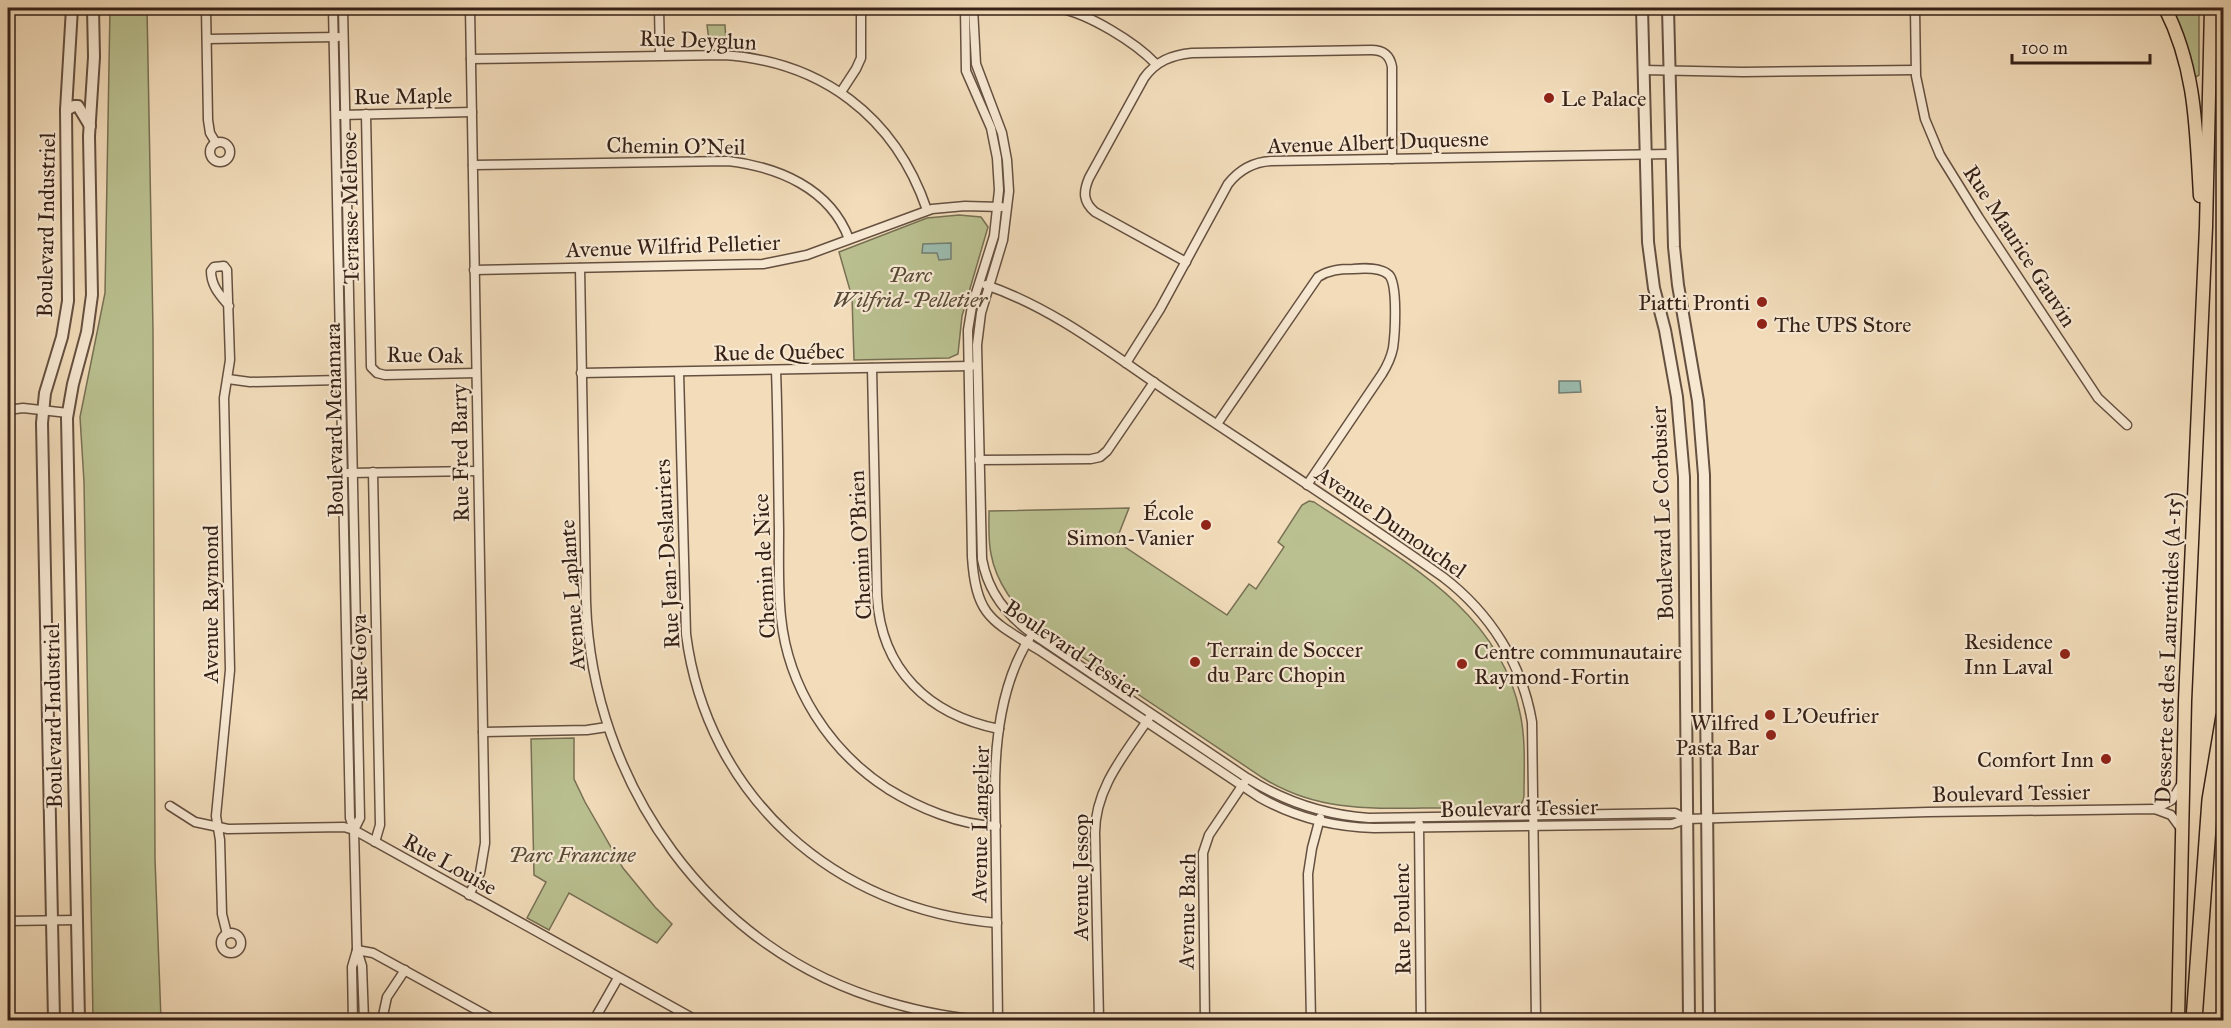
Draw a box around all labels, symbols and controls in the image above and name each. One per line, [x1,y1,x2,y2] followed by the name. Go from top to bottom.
[639,24,757,56] street label: Rue Deyglun
[2012,27,2150,65] scale bar
[2021,37,2068,59] text: 100 m
[353,82,453,110] street label: Rue Maple
[1561,85,1646,112] place label: Le Palace
[1542,91,1556,105] marker: Le Palace
[1266,125,1489,159] street label: Avenue Albert Duquesne
[606,131,746,161] street label: Chemin O'Neil
[31,132,61,318] street label: Boulevard Industriel
[335,132,365,284] street label: Terrasse Melrose
[1958,160,2082,332] street label: Rue Maurice Gauvin
[564,229,781,263] street label: Avenue Wilfrid Pelletier
[833,261,989,313] park label: Parc Wilfrid-Pelletier
[1638,289,1750,316] place label: Piatti Pronti
[1755,295,1769,309] marker: Piatti Pronti
[1774,311,1911,338] place label: The UPS Store
[1755,317,1769,331] marker: The UPS Store
[319,322,349,517] street label: Boulevard Mcnamara
[713,337,845,367] street label: Rue de Québec
[386,341,465,369] street label: Rue Oak
[445,383,475,522] street label: Rue Fred Barry
[1645,405,1679,621] street label: Boulevard Le Corbusier
[649,458,685,650] street label: Rue Jean-Deslauriers
[1310,459,1472,584] street label: Avenue Dumouchel
[843,470,877,620] street label: Chemin O'Brien
[2149,491,2187,805] street label: Desserte est des Laurentides (A-15)
[747,493,781,639] street label: Chemin de Nice
[1067,499,1195,551] place label: École Simon-Vanier
[1199,518,1213,532] marker: École Simon-Vanier
[553,519,591,672] street label: Avenue Laplante
[197,525,224,684] street label: Avenue Raymond
[999,594,1146,705] street label: Boulevard Tessier
[345,613,373,702] street label: Rue Goya
[38,623,68,809] street label: Boulevard Industriel
[1964,628,2053,680] place label: Residence Inn Laval
[1207,636,1364,688] place label: Terrain de Soccer du Parc Chopin
[1474,638,1682,690] place label: Centre communautaire Raymond-Fortin
[2058,647,2072,661] marker: Residence Inn Laval
[1188,655,1202,669] marker: Terrain de Soccer du Parc Chopin
[1455,657,1469,671] marker: Centre communautaire Raymond-Fortin
[1782,702,1879,729] place label: L'Oeufrier
[1763,708,1777,722] marker: L'Oeufrier
[1676,709,1760,761] place label: Wilfred Pasta Bar
[1764,728,1778,742] marker: Wilfred Pasta Bar
[965,745,995,904] street label: Avenue Langelier
[1977,746,2094,773] place label: Comfort Inn
[2099,752,2113,766] marker: Comfort Inn
[1932,778,2091,808] street label: Boulevard Tessier
[1440,793,1599,823] street label: Boulevard Tessier
[1067,814,1094,941] street label: Avenue Jessop
[398,827,502,901] street label: Rue Louise
[509,841,636,868] park label: Parc Francine
[1172,853,1202,970] street label: Avenue Bach
[1388,863,1416,975] street label: Rue Poulenc

